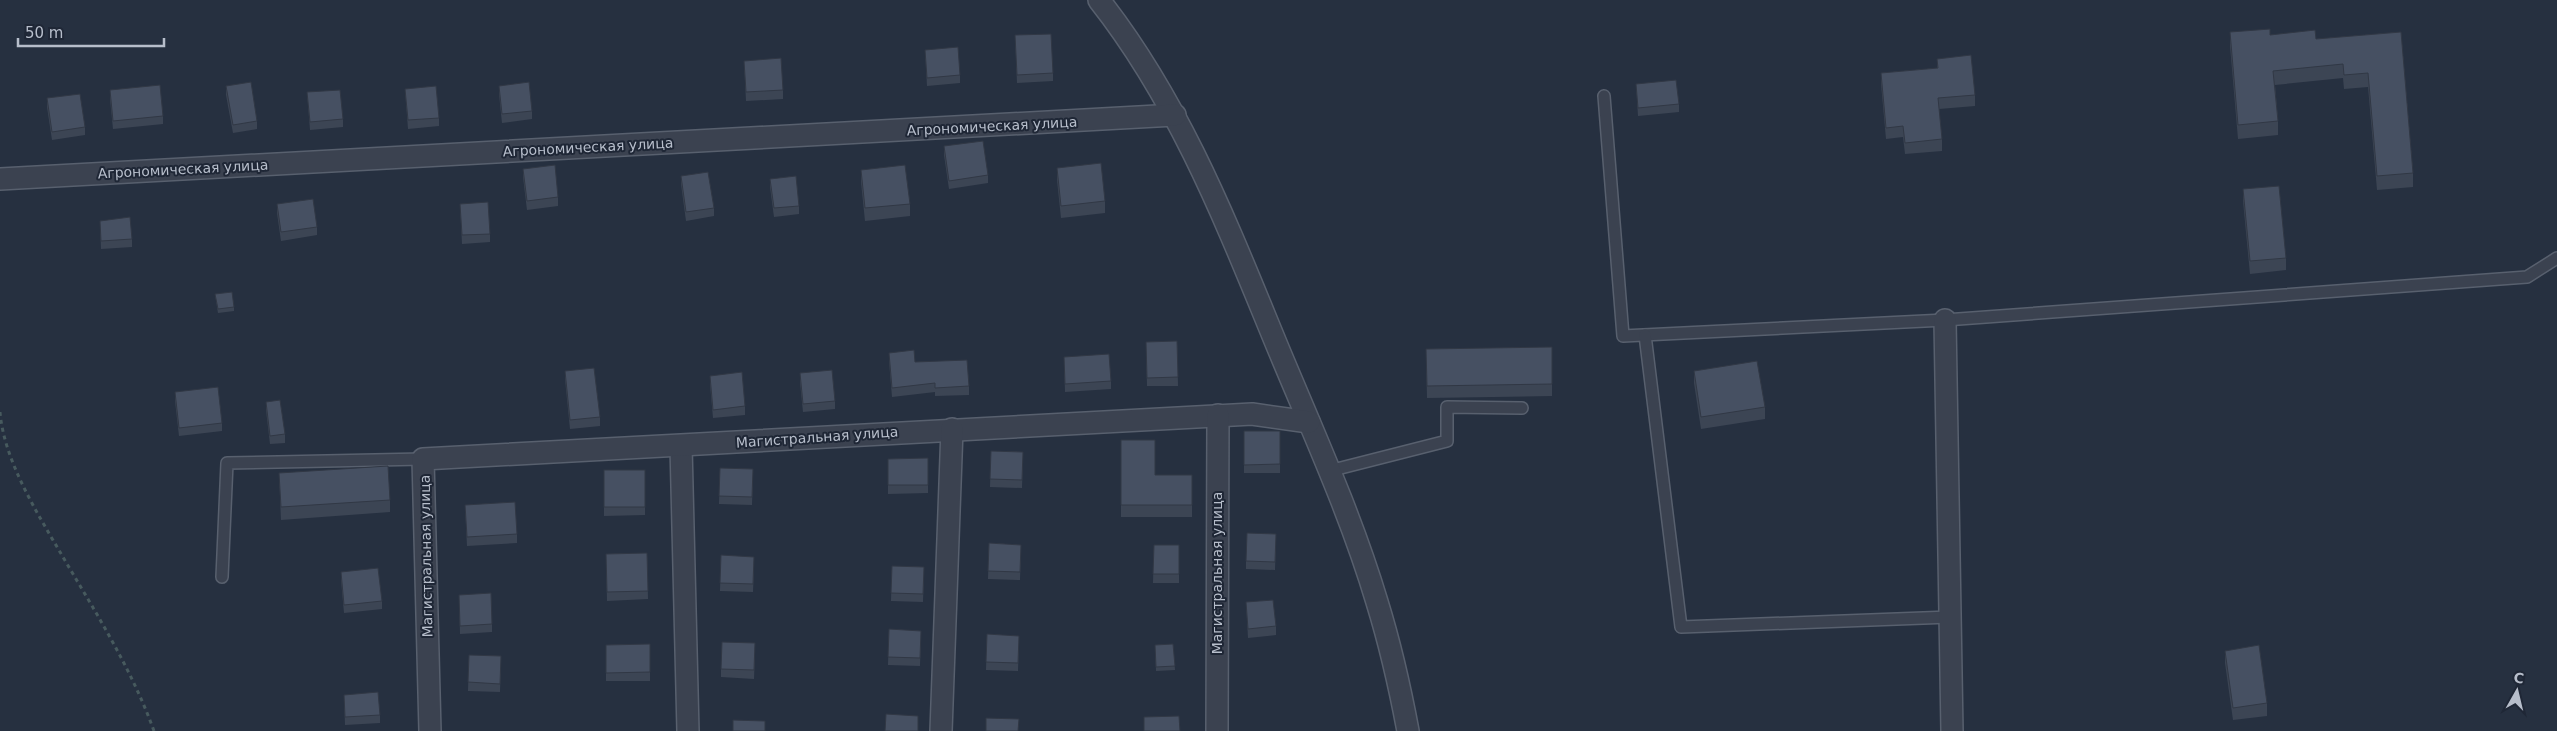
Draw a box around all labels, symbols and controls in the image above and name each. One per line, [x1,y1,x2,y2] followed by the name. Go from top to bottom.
[18,15,164,47] scale bar
[25,24,63,42] text: 50 m
[906,114,1078,138] street label: Агрономическая улица
[502,135,674,159] street label: Агрономическая улица
[97,157,269,181] street label: Агрономическая улица
[735,423,899,451] street label: Магистральная улица
[417,475,435,637] street label: Магистральная улица
[1209,492,1225,654] street label: Магистральная улица
[2492,666,2542,716] north arrow
[2513,669,2525,687] text: С

